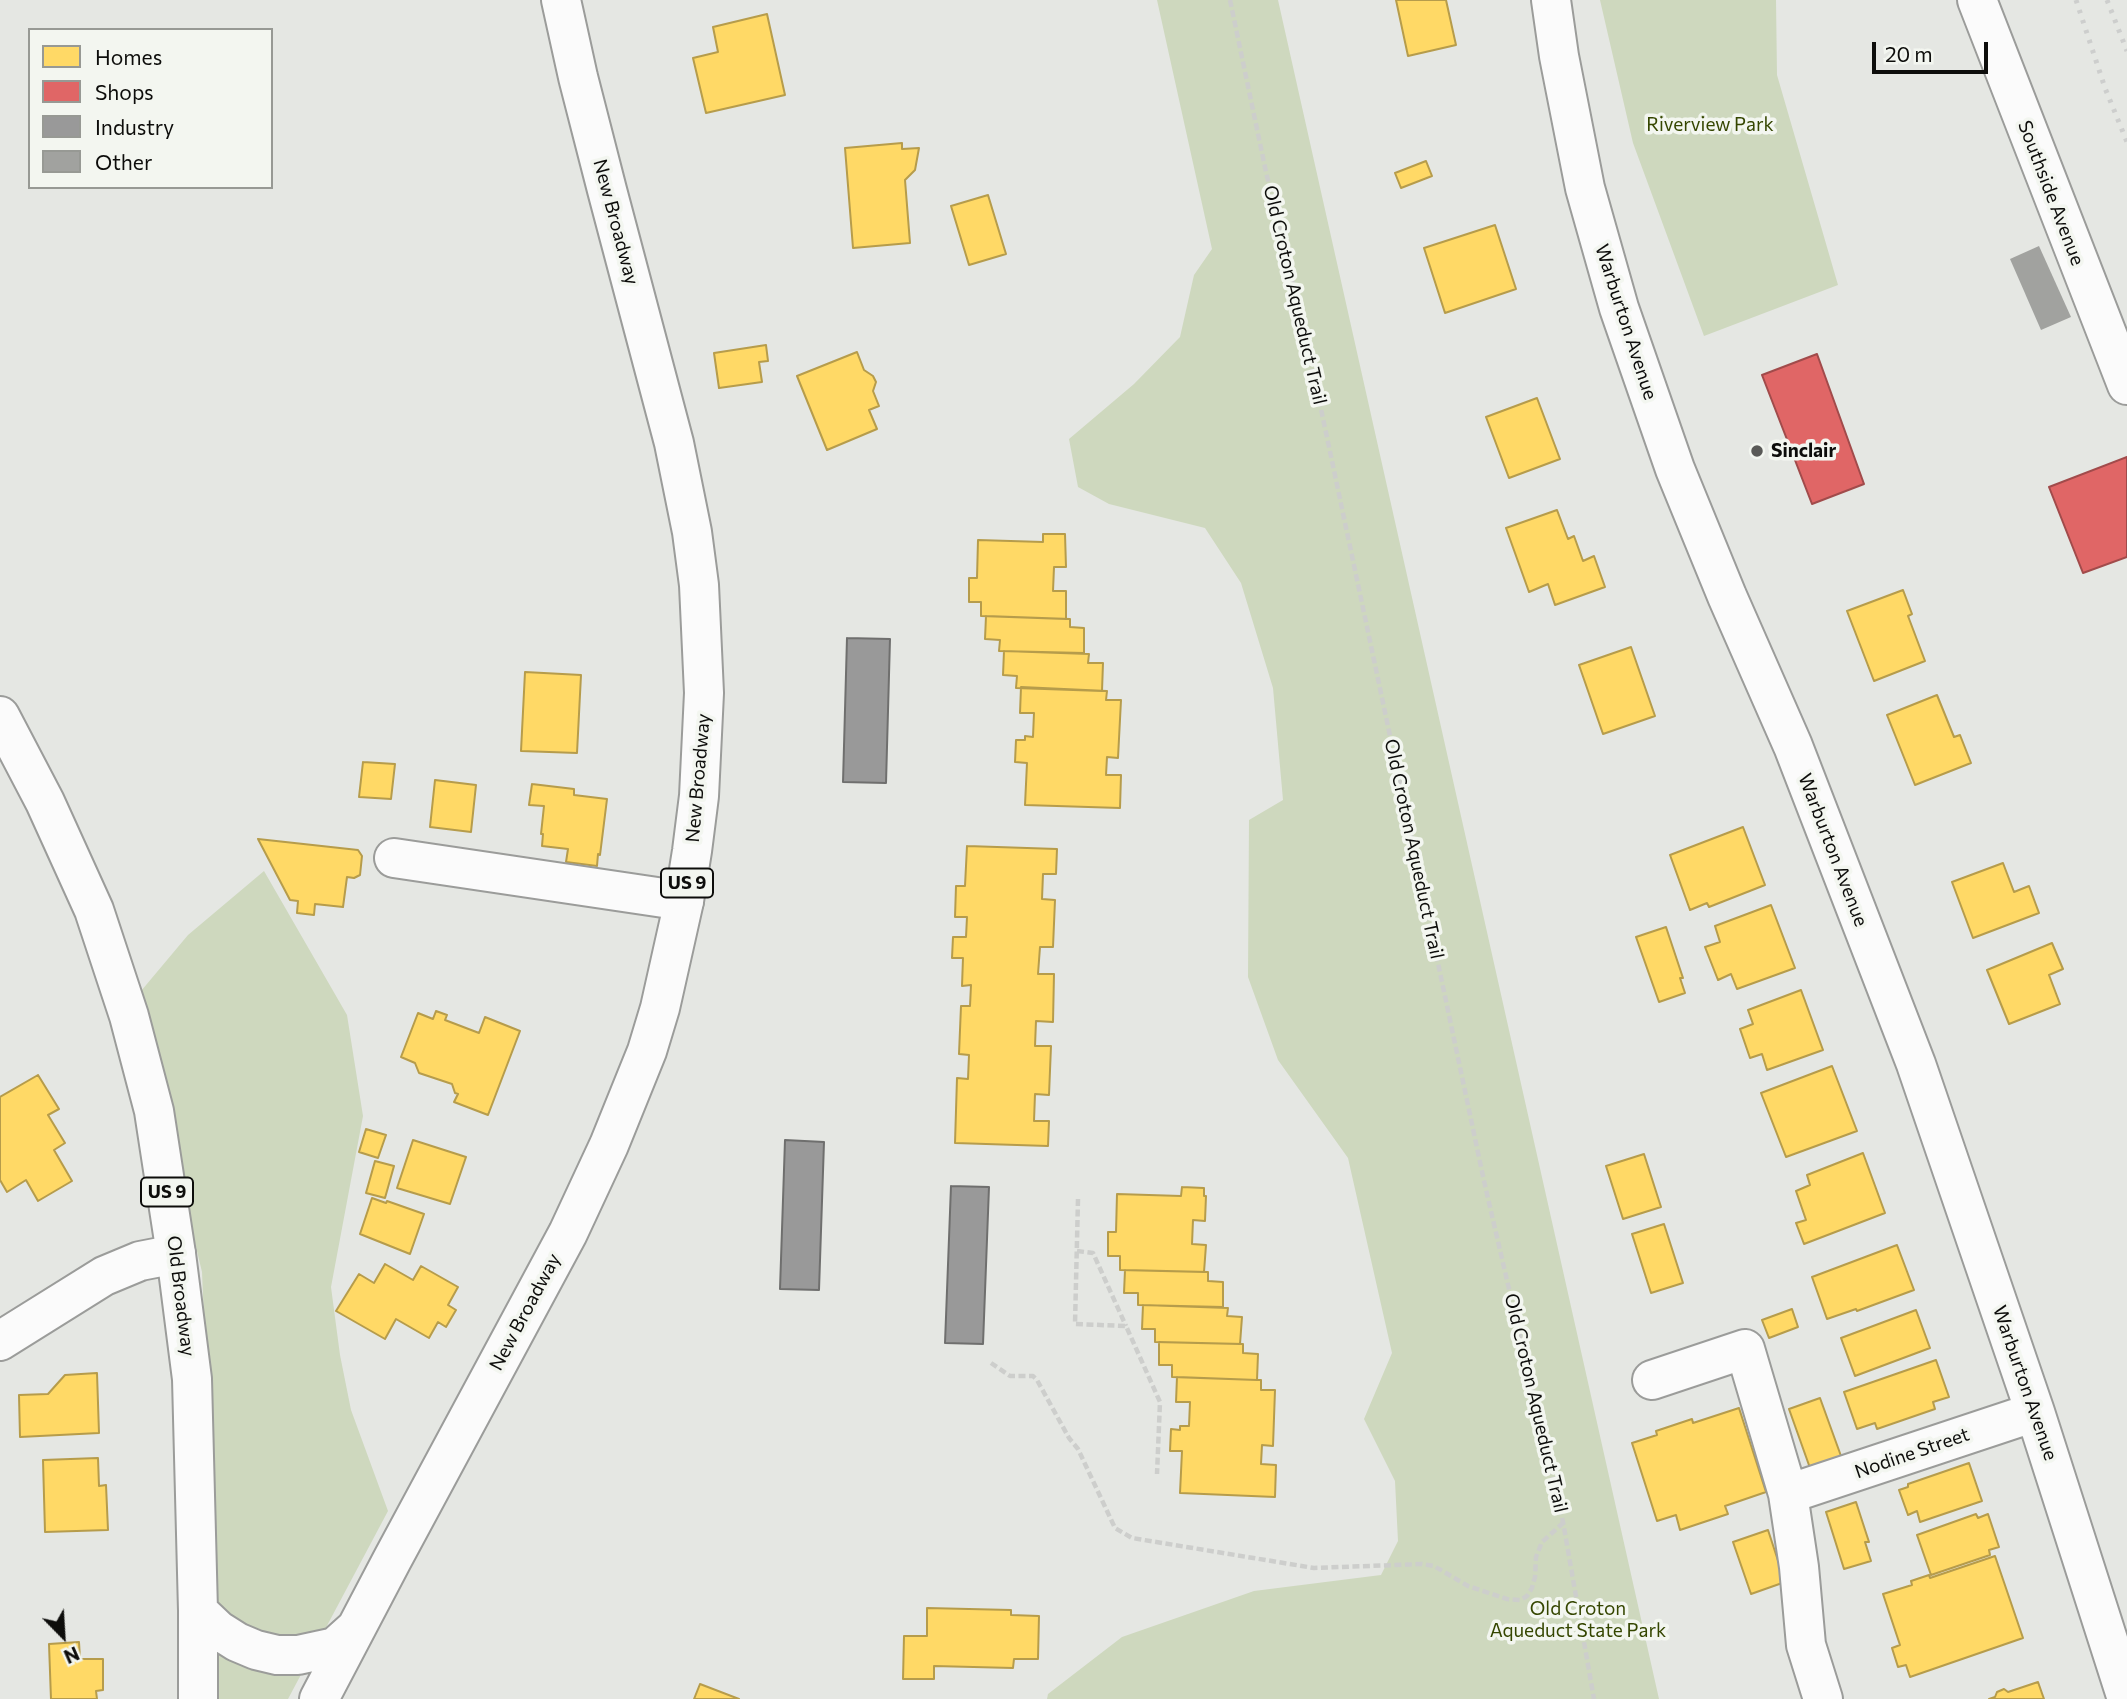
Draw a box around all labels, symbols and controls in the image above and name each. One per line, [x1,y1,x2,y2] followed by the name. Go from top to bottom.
[28,28,273,189] legend
[1875,28,1990,72] scale bar
[1885,41,1933,66] text: 20 m
[95,44,162,69] text: Homes
[95,79,154,104] text: Shops
[95,114,174,139] text: Industry
[1646,114,1774,136] park label: Riverview Park
[2013,117,2089,269] street label: Southside Avenue
[95,149,152,174] text: Other
[588,157,644,287] street label: New Broadway
[1259,183,1331,407] street label: Old Croton Aqueduct Trail
[1590,241,1662,403] street label: Warburton Avenue
[1771,440,1836,462] place label: Sinclair
[1749,443,1765,459] marker: Sinclair
[681,713,715,843] street label: New Broadway
[1380,737,1448,961] street label: Old Croton Aqueduct Trail
[1793,770,1873,930] street label: Warburton Avenue
[661,868,713,898] road number: US 9
[141,1177,193,1206] road number: US 9
[162,1234,200,1358] street label: Old Broadway
[485,1250,565,1374] street label: New Broadway
[1500,1291,1572,1515] street label: Old Croton Aqueduct Trail
[1988,1303,2062,1463] street label: Warburton Avenue
[1852,1423,1972,1483] street label: Nodine Street
[1490,1598,1666,1642] park label: Old Croton Aqueduct State Park
[28,1601,98,1671] north arrow
[61,1642,83,1669] text: N

